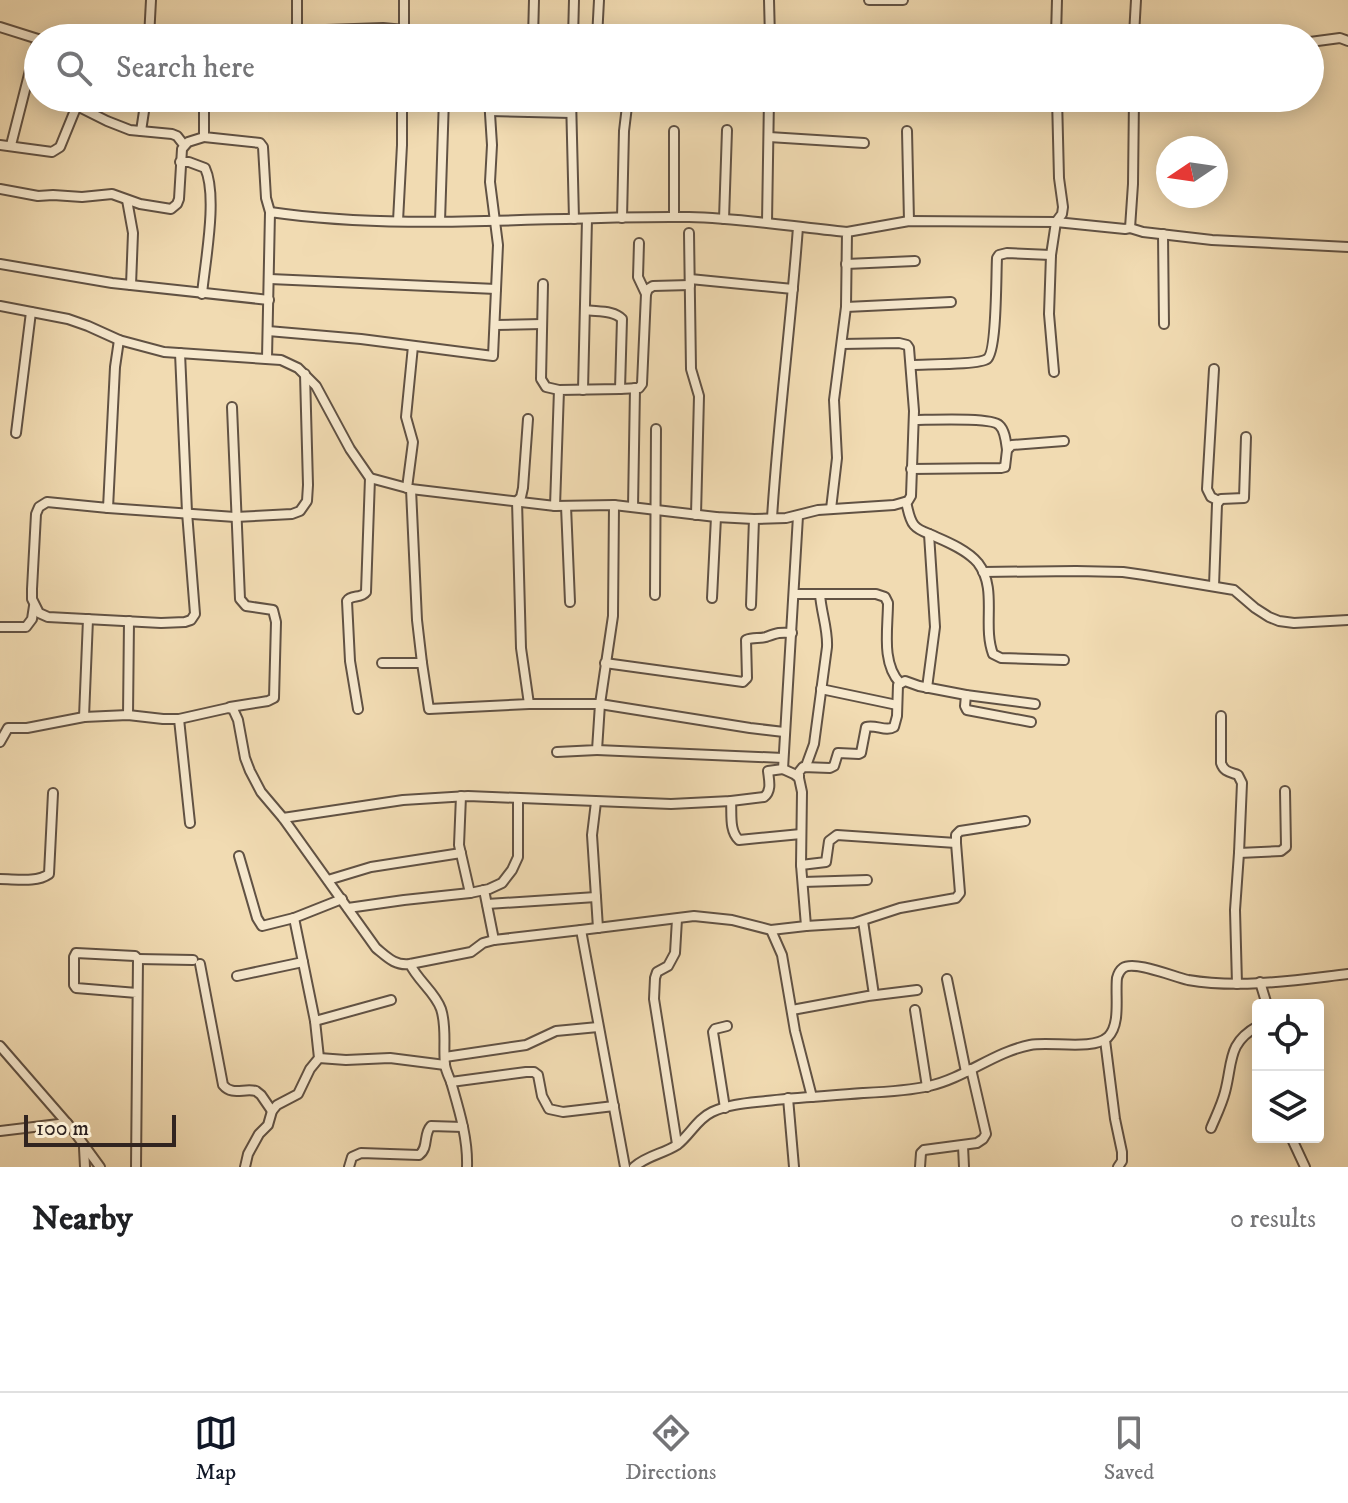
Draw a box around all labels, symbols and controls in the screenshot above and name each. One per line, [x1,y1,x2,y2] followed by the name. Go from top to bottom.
[24,24,1324,112] search box
[52,46,96,90] icon: search
[116,50,255,87] text: Search here
[1156,136,1228,208] north arrow
[1252,999,1324,1143] map controls
[1252,999,1324,1071] button: locate
[1252,1071,1324,1143] button: layers
[24,1111,176,1147] scale bar
[36,1115,89,1142] text: 100 m
[32,1198,133,1240] text: Nearby
[1230,1203,1316,1236] text: 0 results
[194,1411,238,1486] tab: Map
[625,1411,716,1486] tab: Directions
[1104,1411,1154,1486] tab: Saved

